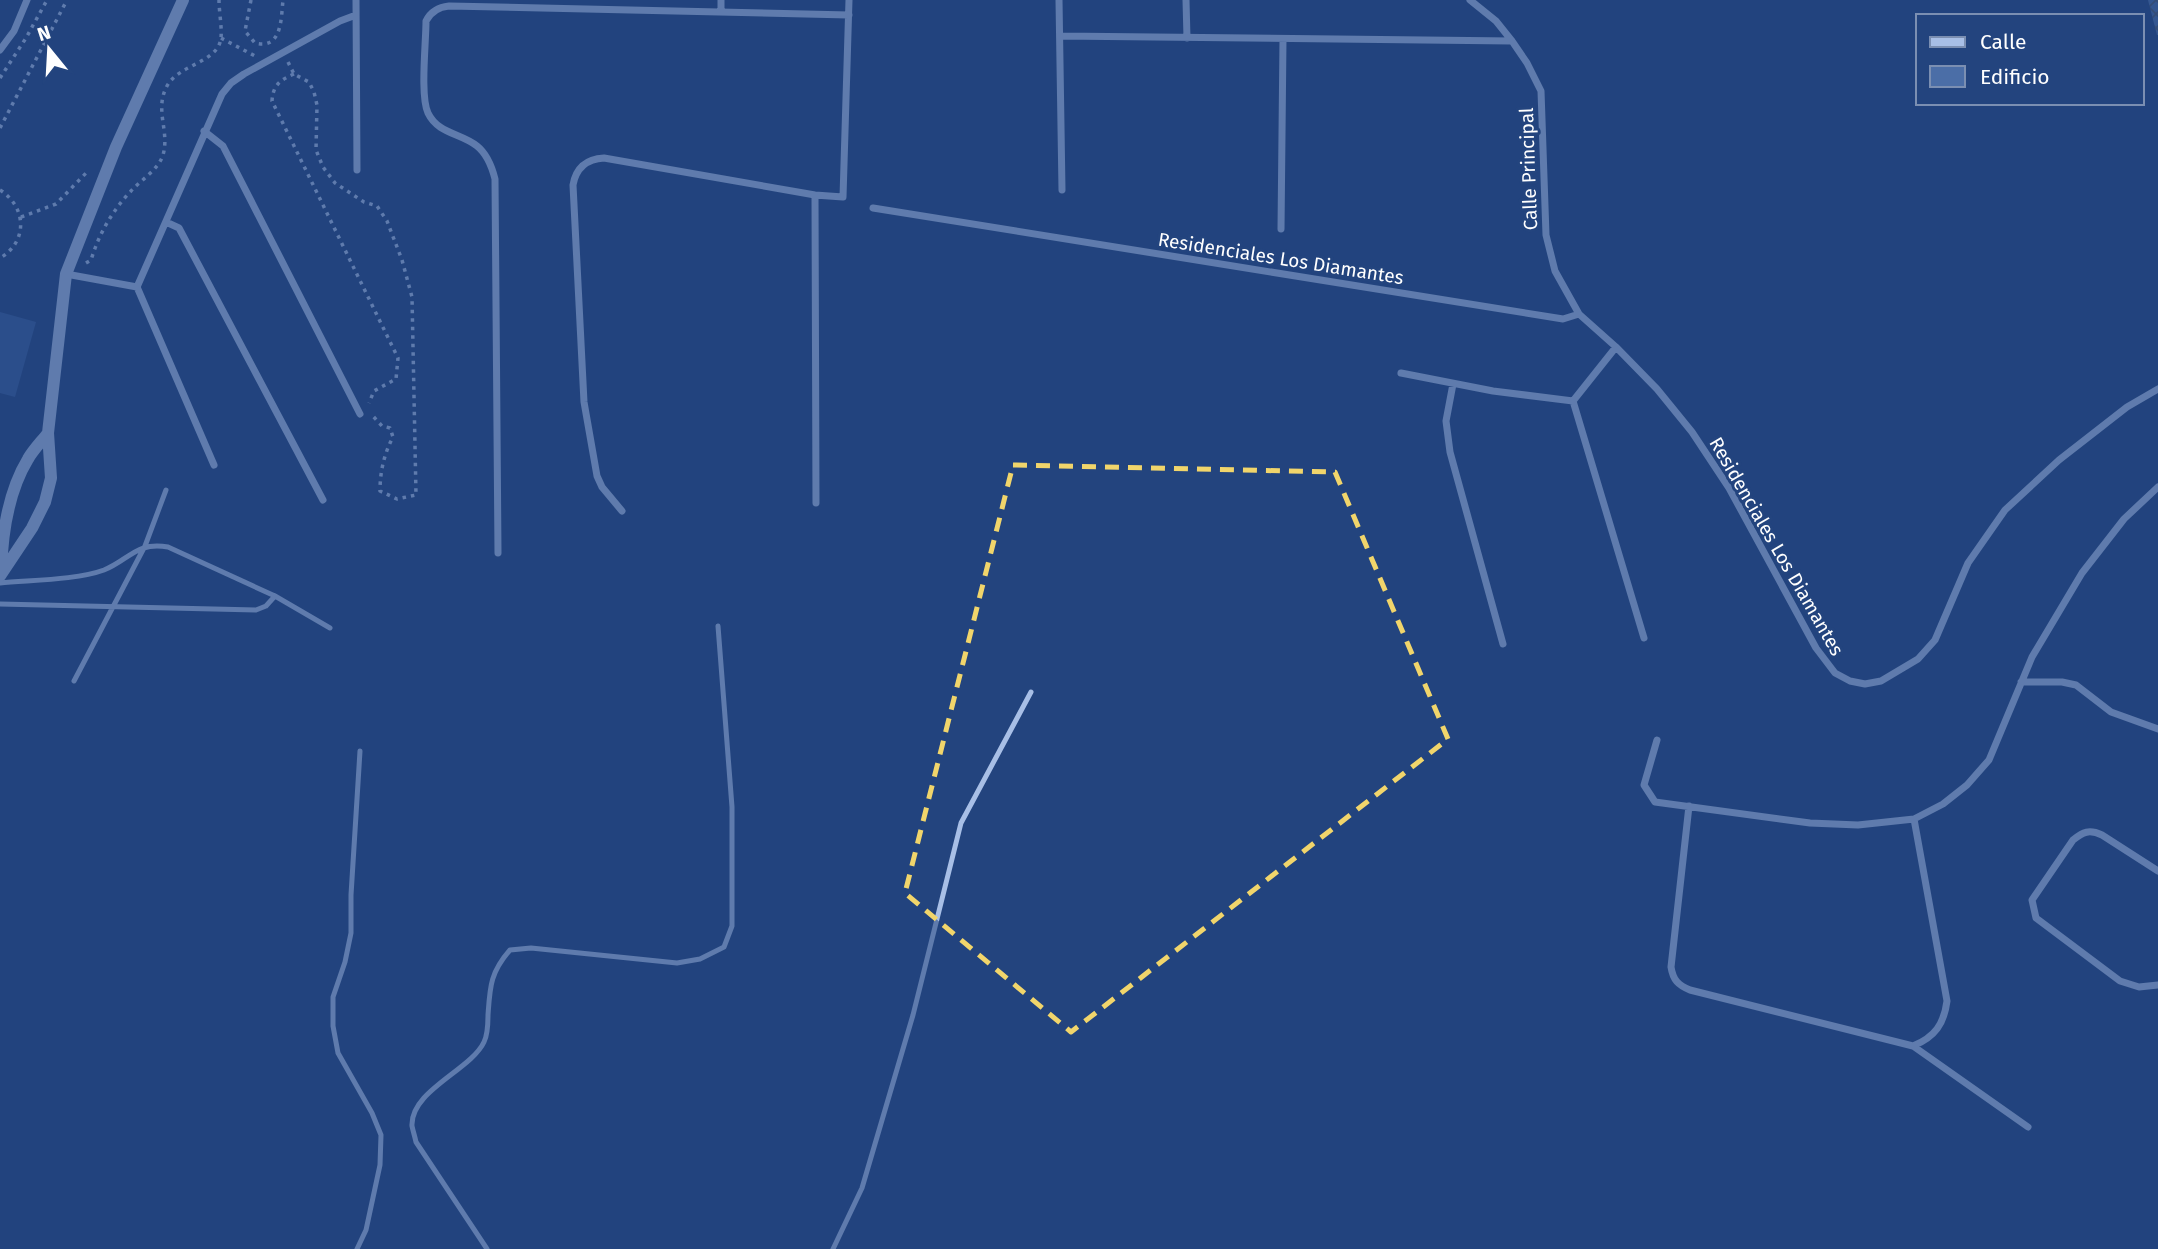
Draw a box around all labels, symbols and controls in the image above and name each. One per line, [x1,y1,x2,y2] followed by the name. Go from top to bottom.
[14,14,84,84] north arrow
[1916,14,2144,105] legend
[34,20,53,46] text: N
[1980,29,2026,55] text: Calle
[1980,64,2050,90] text: Edificio
[1515,107,1542,231] street label: Calle Principal
[1156,228,1406,289] street label: Residenciales Los Diamantes
[1704,433,1849,660] street label: Residenciales Los Diamantes

